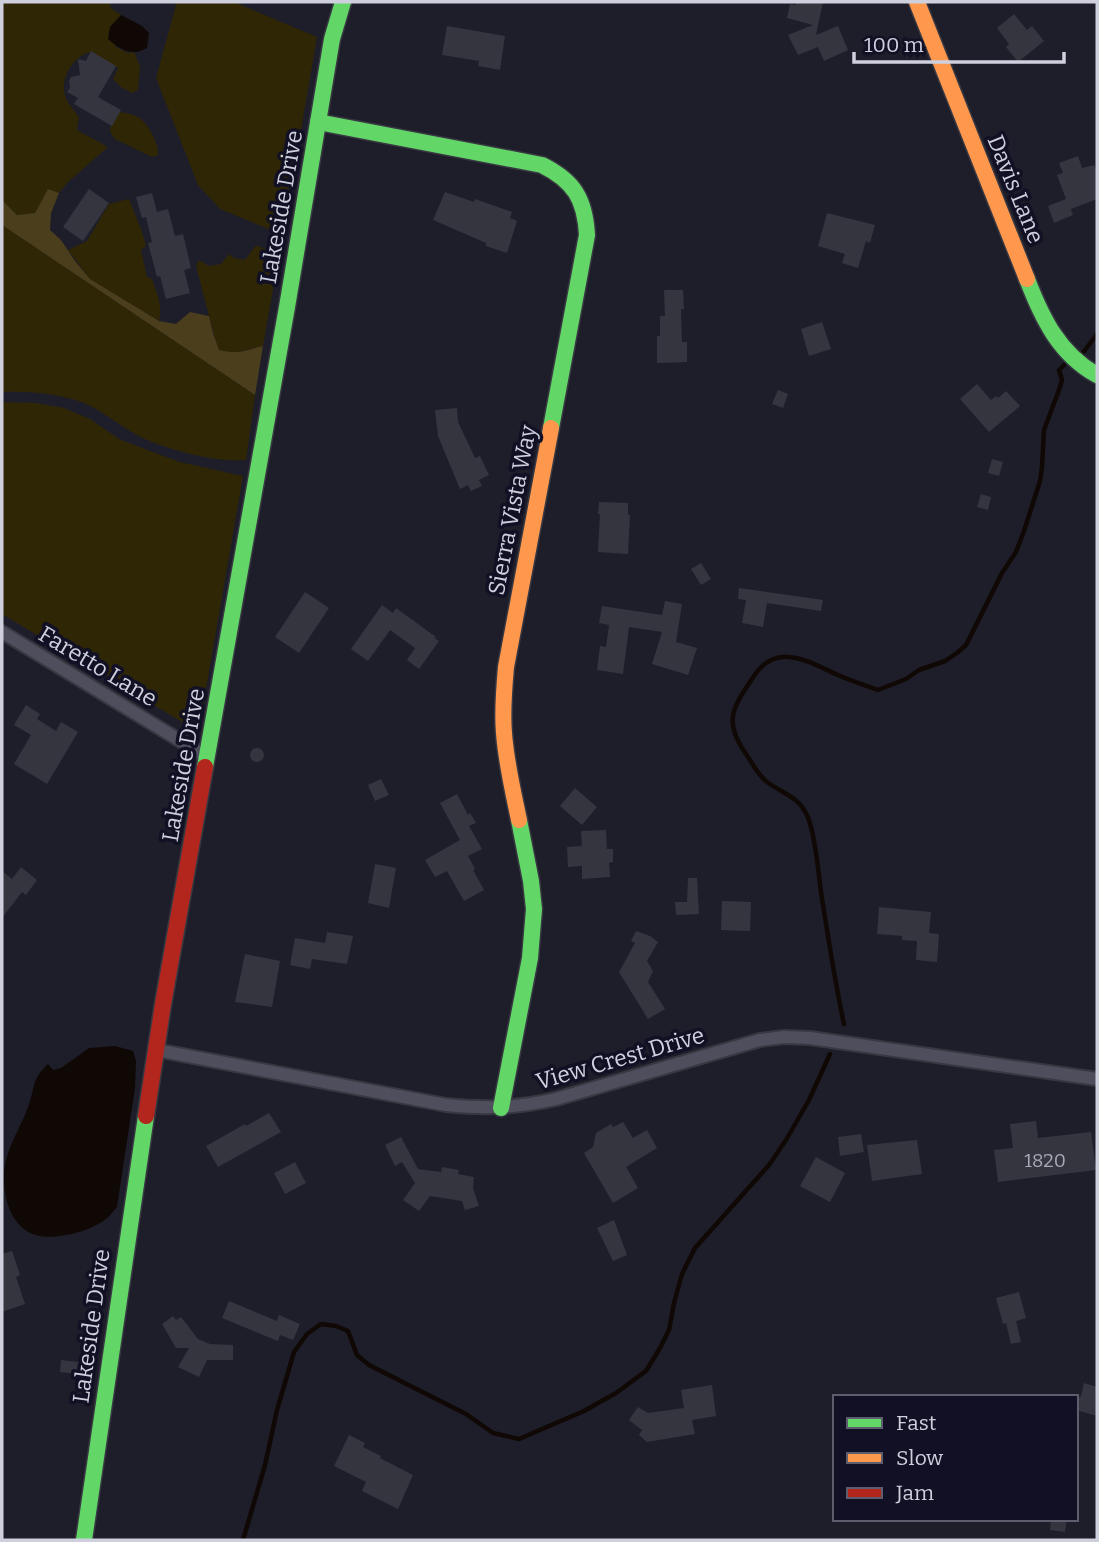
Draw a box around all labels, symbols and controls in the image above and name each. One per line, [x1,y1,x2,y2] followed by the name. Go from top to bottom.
[854,21,1064,65] scale bar
[864,32,924,58] text: 100 m
[254,128,308,286] street label: Lakeside Drive
[982,131,1050,247] street label: Davis Lane
[482,422,542,597] street label: Sierra Vista Way
[34,620,162,712] street label: Faretto Lane
[156,686,210,844] street label: Lakeside Drive
[533,1021,707,1095] street label: View Crest Drive
[1024,1149,1066,1172] house number: 1820
[66,1247,116,1405] street label: Lakeside Drive
[833,1395,1078,1521] legend
[896,1410,937,1436] text: Fast
[896,1445,943,1471] text: Slow
[895,1480,934,1506] text: Jam

